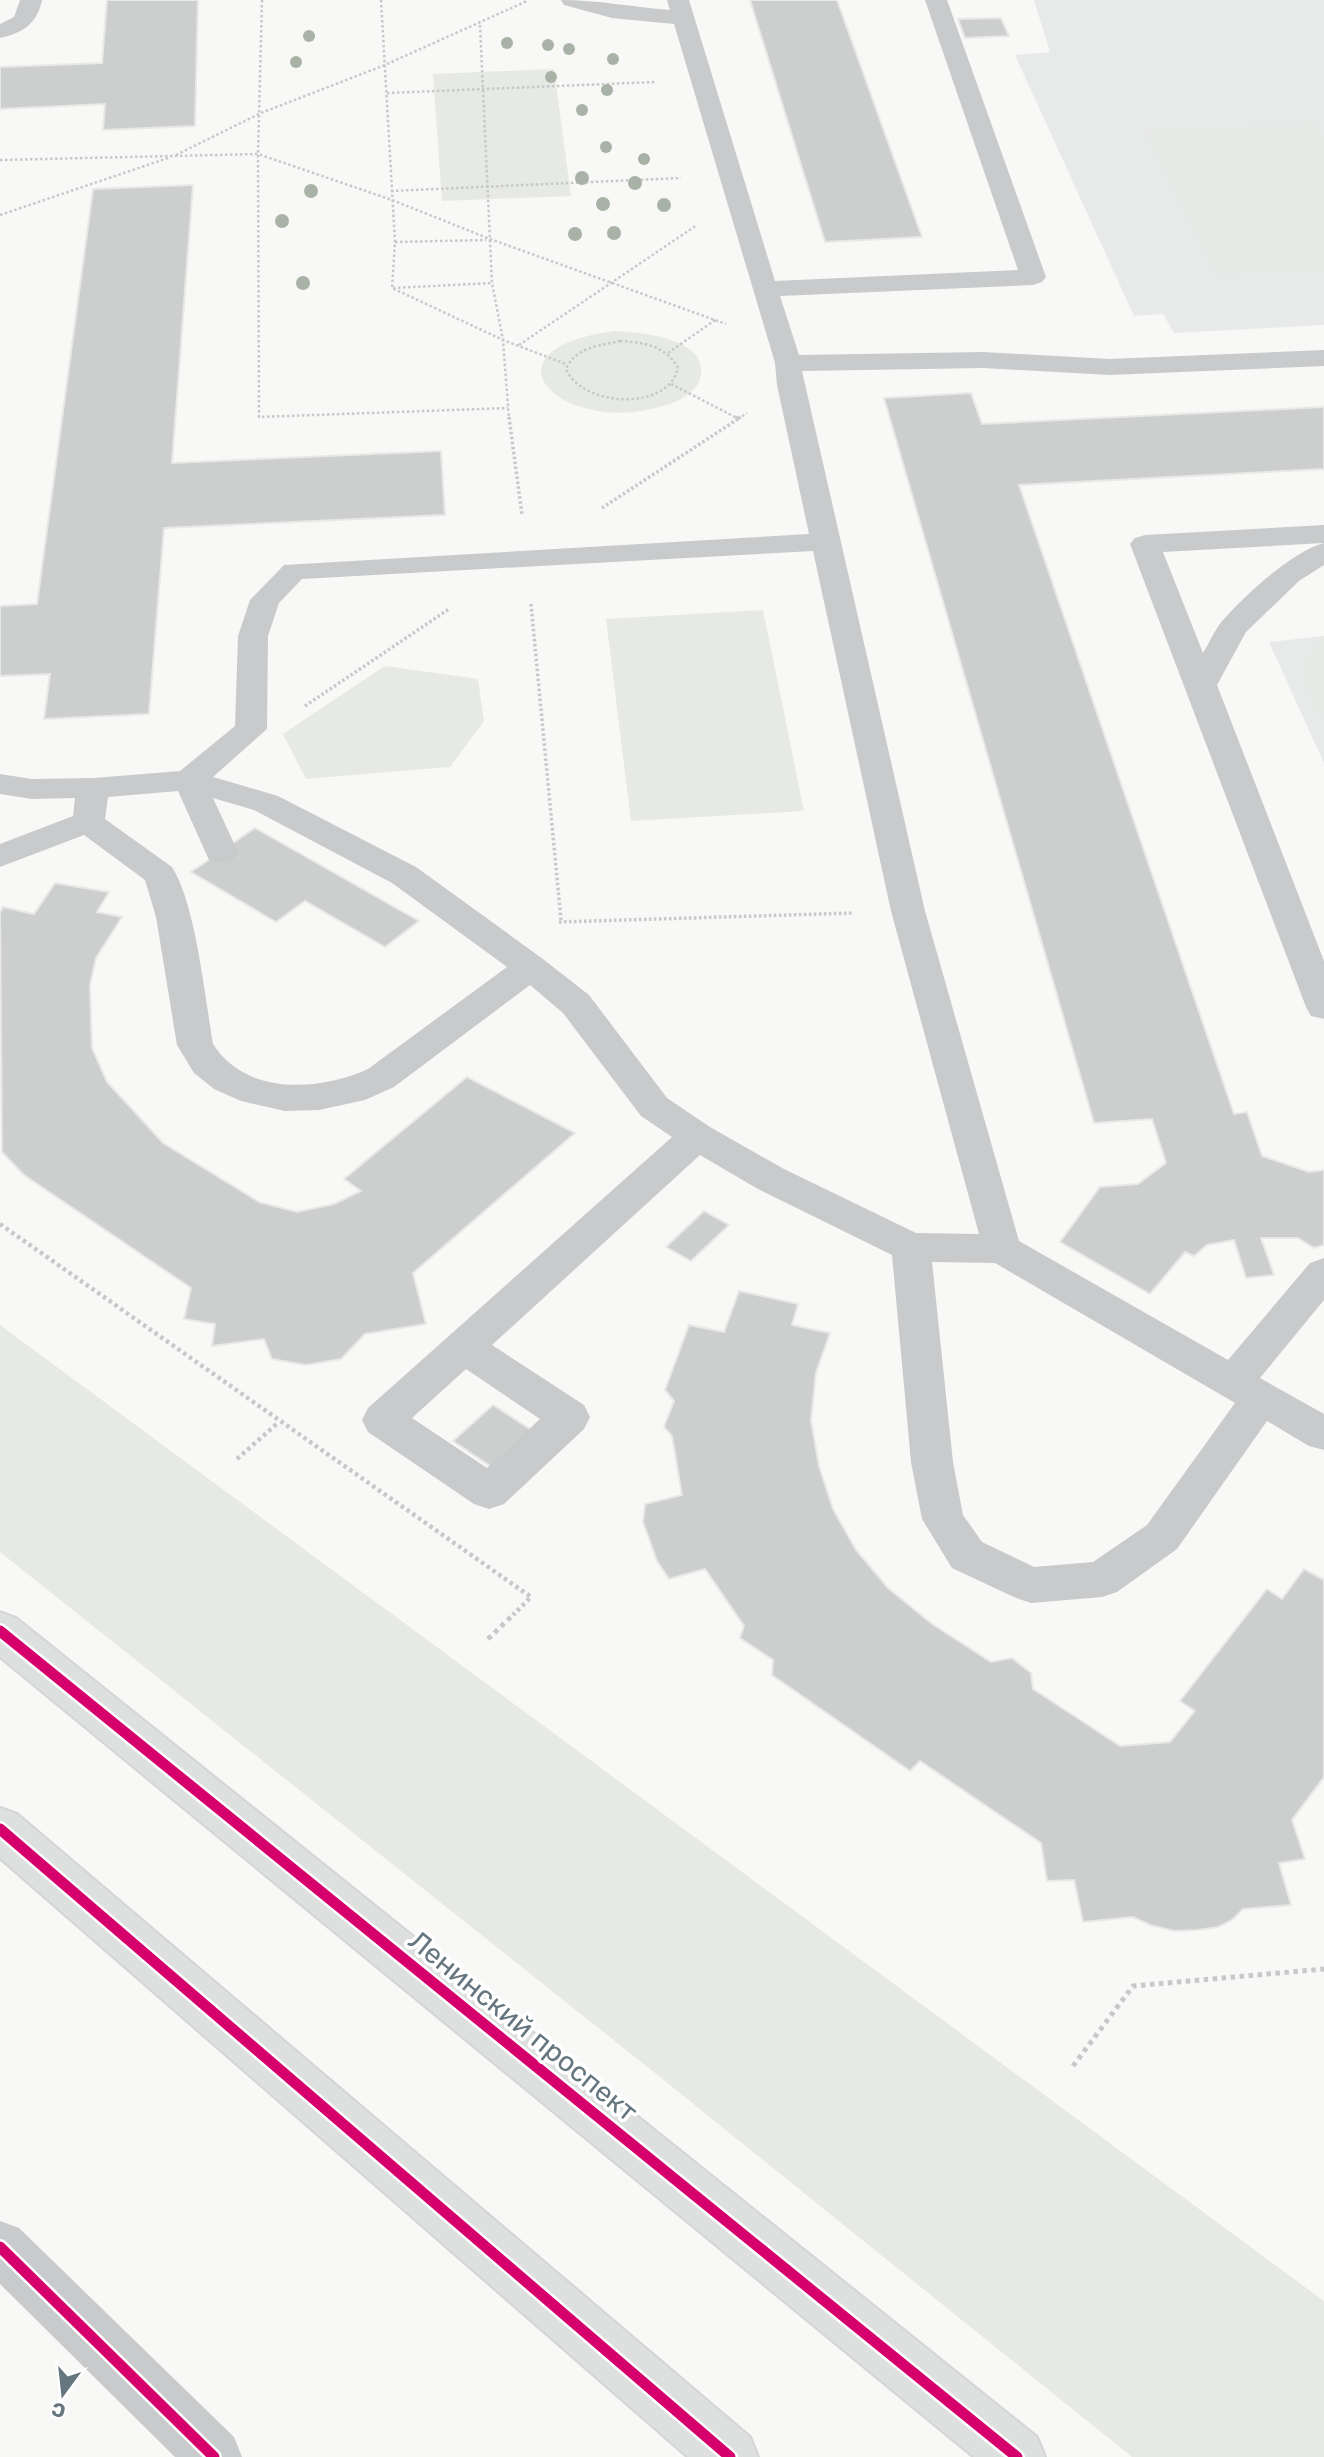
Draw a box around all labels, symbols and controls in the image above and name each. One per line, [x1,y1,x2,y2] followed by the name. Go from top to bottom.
[402,1924,644,2128] street label: Ленинский проспект
[28,2359,98,2429] north arrow
[49,2397,68,2423] text: С

